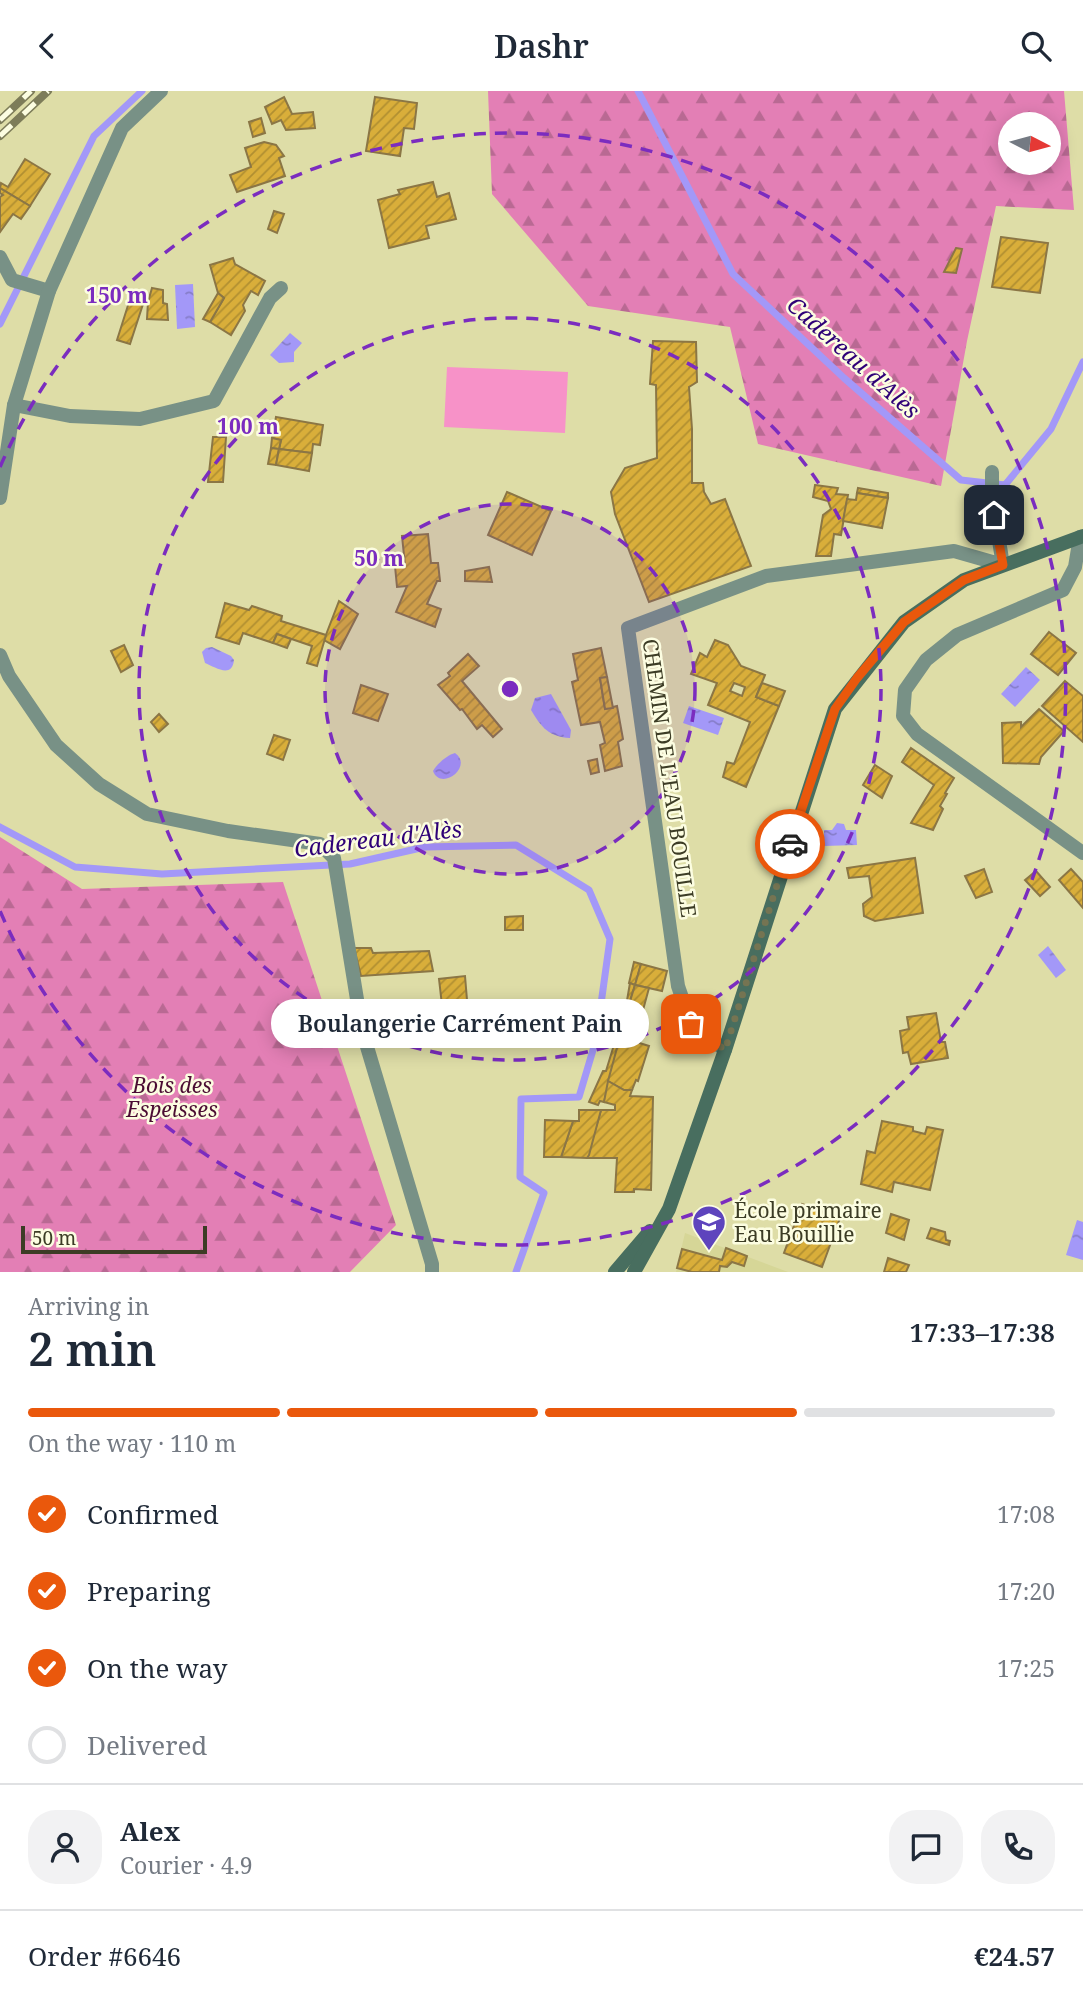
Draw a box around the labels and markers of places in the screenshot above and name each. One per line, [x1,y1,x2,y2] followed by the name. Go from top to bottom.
[964,485,1024,545] pin
[498,677,522,701] centre of rings
[661,994,721,1054] pin
[271,999,649,1049] callout: Boulangerie Carrément Pain
[734,1196,882,1248] place label: École primaire Eau Bouillie
[690,1203,728,1252] school or university icon: École primaire Eau Bouillie

